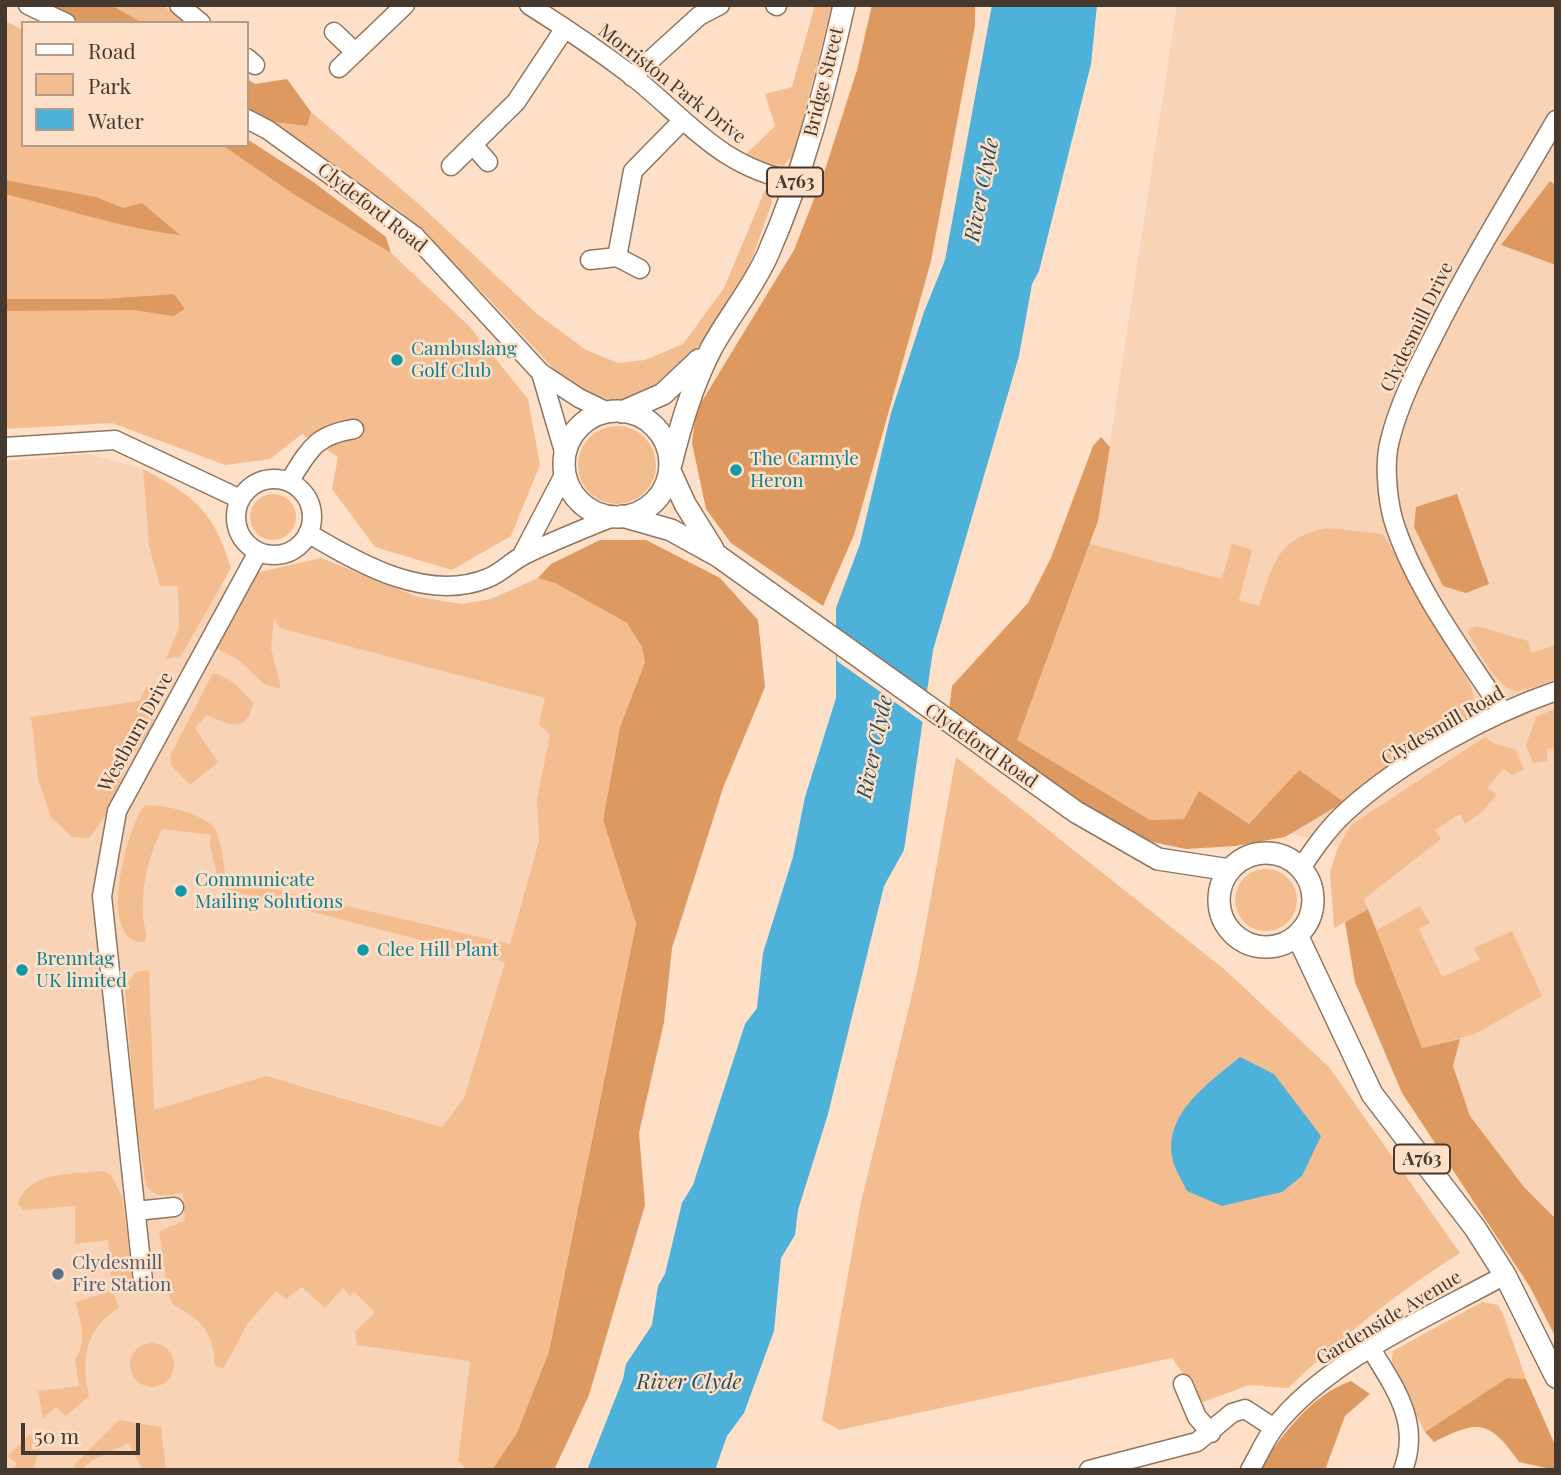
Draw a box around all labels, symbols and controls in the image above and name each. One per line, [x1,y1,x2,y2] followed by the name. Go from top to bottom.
[594,19,750,149] street label: Morriston Park Drive
[21,21,248,147] legend
[799,25,849,139] street label: Bridge Street
[88,36,136,64] text: Road
[88,71,131,99] text: Park
[88,106,144,134] text: Water
[960,136,1004,244] water label: River Clyde
[313,158,431,258] street label: Clydeford Road
[767,168,823,196] road number: A763
[1376,258,1458,396] street label: Clydesmill Drive
[411,338,517,382] place label: Cambuslang Golf Club
[389,352,405,368] marker: Cambuslang Golf Club
[750,448,859,492] place label: The Carmyle Heron
[728,462,744,478] marker: The Carmyle Heron
[94,668,178,796] street label: Westburn Drive
[1377,682,1509,770] street label: Clydesmill Road
[852,693,898,801] water label: River Clyde
[920,699,1042,793] street label: Clydeford Road
[195,869,343,913] place label: Communicate Mailing Solutions
[173,883,189,899] marker: Communicate Mailing Solutions
[377,939,499,961] place label: Clee Hill Plant
[355,942,371,958] marker: Clee Hill Plant
[36,948,127,992] place label: Brenntag UK limited
[14,962,30,978] marker: Brenntag UK limited
[1394,1144,1450,1174] road number: A763
[72,1252,171,1296] place label: Clydesmill Fire Station
[50,1266,66,1282] marker: Clydesmill Fire Station
[1312,1266,1466,1370] street label: Gardenside Avenue
[636,1369,742,1395] water label: River Clyde
[24,1408,144,1452] scale bar
[34,1421,79,1449] text: 50 m

